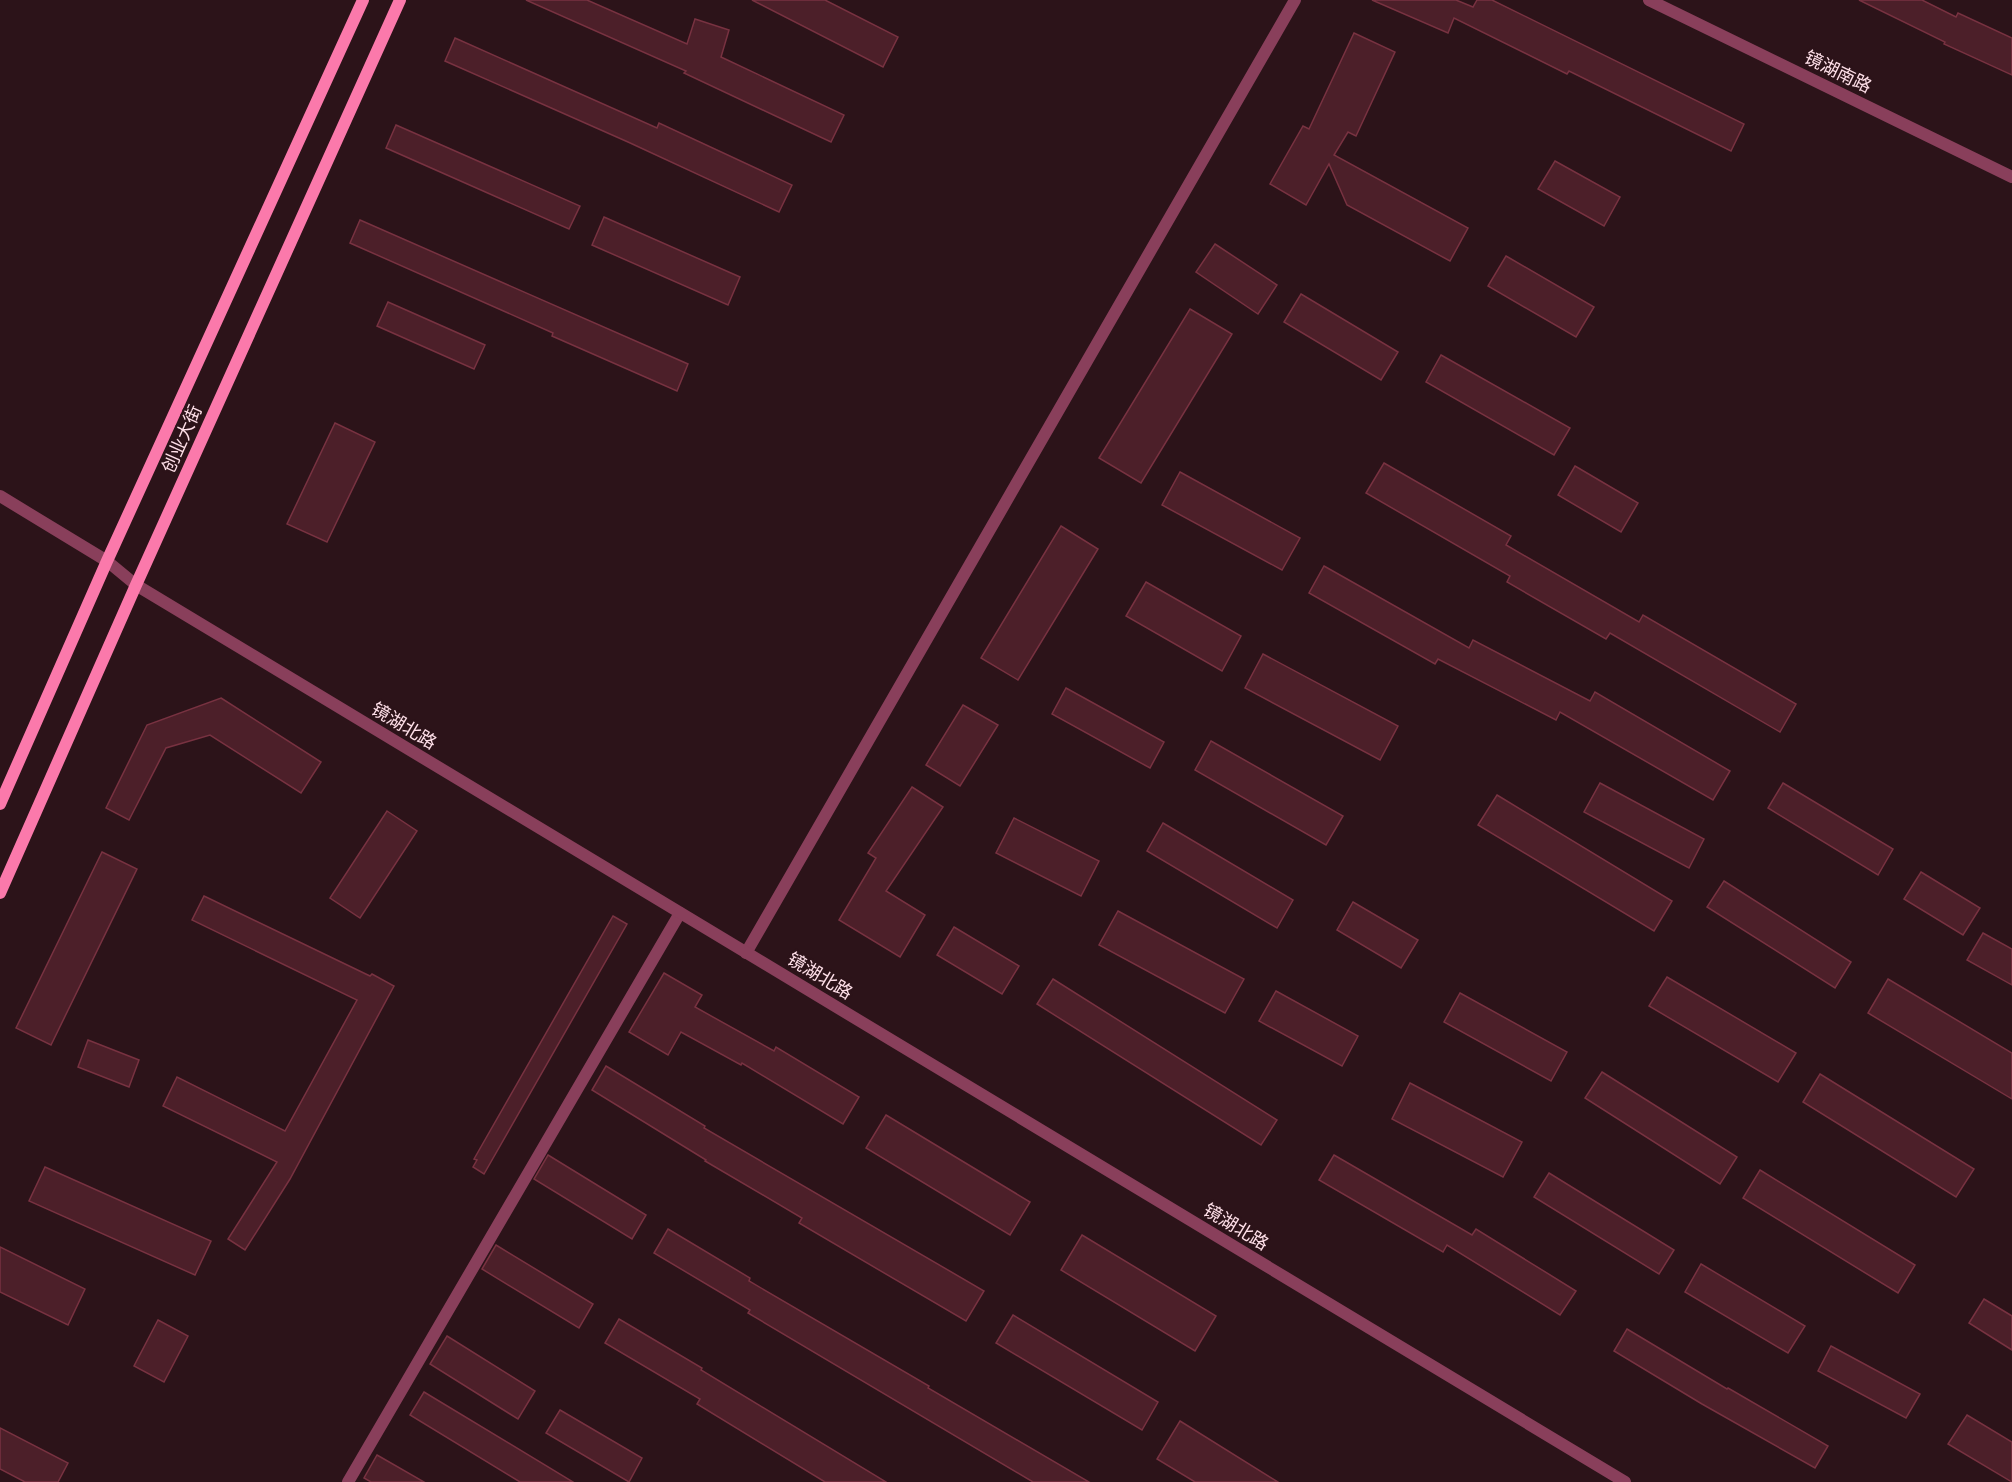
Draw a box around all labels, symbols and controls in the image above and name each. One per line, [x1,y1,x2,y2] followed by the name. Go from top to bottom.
[1801,46,1875,98] street label: 镜湖南路
[157,402,207,476] street label: 创业大街
[367,698,441,754] street label: 镜湖北路
[783,948,857,1004] street label: 镜湖北路
[1199,1199,1273,1255] street label: 镜湖北路

